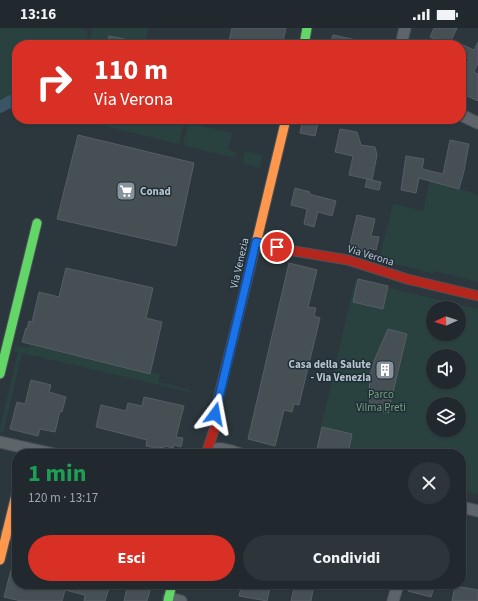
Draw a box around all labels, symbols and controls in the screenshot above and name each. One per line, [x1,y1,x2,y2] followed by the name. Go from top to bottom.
[20,4,56,25] text: 13:16
[94,50,168,90] text: 110 m
[28,56,80,108] icon: right
[94,87,173,112] text: Via Verona
[115,180,137,202] supermarket icon: Conad
[140,184,171,199] place label: Conad
[260,230,294,264] pin
[226,236,253,290] street label: Via Venezia
[266,236,288,258] icon: arrive
[346,241,396,270] street label: Via Verona
[426,301,466,341] north arrow
[426,301,466,437] map controls
[426,349,466,389] button: sound
[289,357,371,385] place label: Casa della Salute - Via Venezia
[374,359,396,381] building icon: Casa della Salute - Via Venezia
[356,387,406,415] park label: Parco Vilma Preti
[194,393,236,435] position arrow
[426,397,466,437] button: layers
[28,456,86,491] text: 1 min
[408,462,450,504] button: close
[28,489,98,507] text: 120 m · 13:17
[28,535,235,581] button: Esci
[243,535,450,581] button: Condividi

